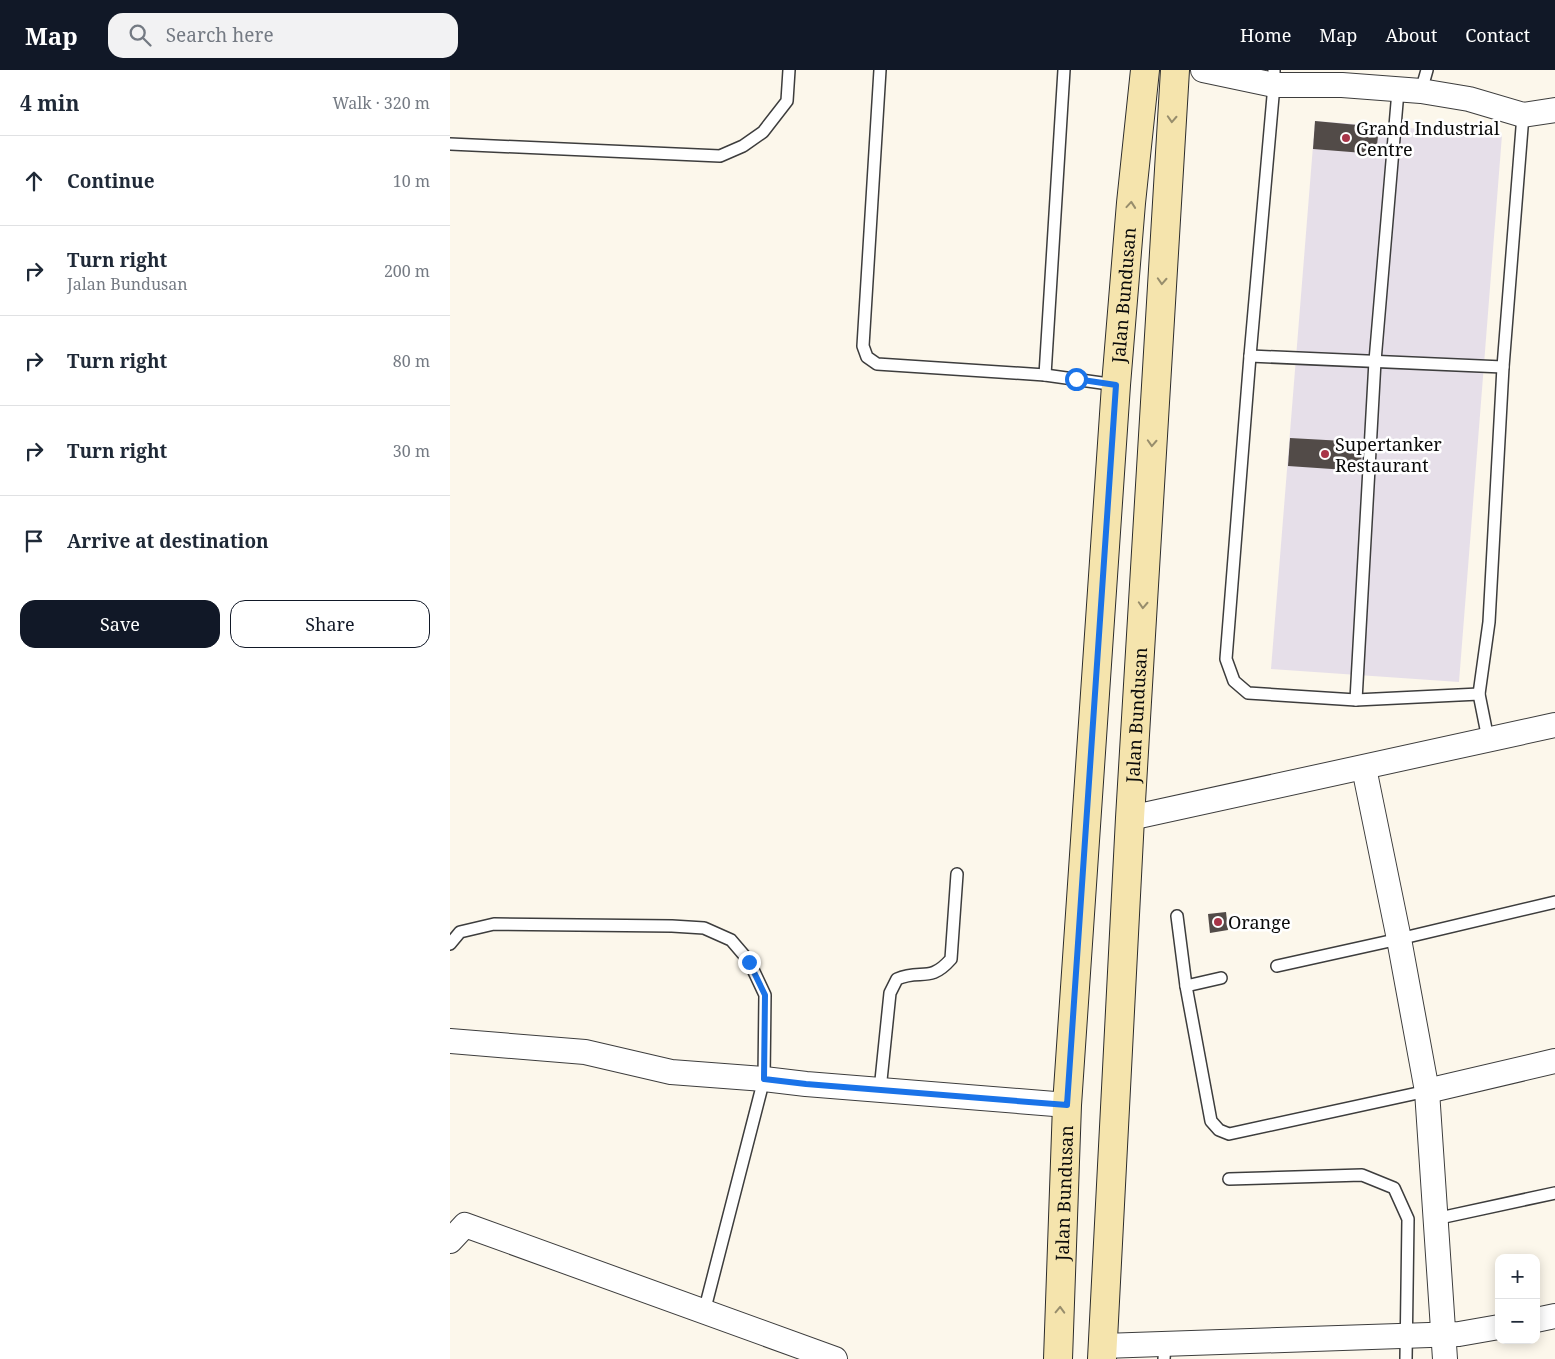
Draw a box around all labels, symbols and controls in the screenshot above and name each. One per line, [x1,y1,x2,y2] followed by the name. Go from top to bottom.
[108,13,458,58] search box
[25,19,78,52] text: Map
[126,21,154,49] icon: search
[166,22,274,48] text: Search here
[1240,23,1291,47] text: Home
[1319,23,1357,47] text: Map
[1385,23,1437,47] text: About
[1465,23,1530,47] text: Contact
[20,89,79,117] text: 4 min
[333,92,430,114] text: Walk · 320 m
[1166,115,1177,123] one-way arrow
[1356,116,1500,161] place label: Grand Industrial Centre
[1340,132,1352,144] marker: Grand Industrial Centre
[20,167,48,195] icon: ahead
[67,168,155,194] text: Continue
[393,170,430,192] text: 10 m
[1125,201,1136,209] one-way arrow
[1106,226,1141,365] street label: Jalan Bundusan
[67,247,167,273] text: Turn right
[20,257,48,285] icon: right
[384,260,430,282] text: 200 m
[67,273,188,295] text: Jalan Bundusan
[1157,277,1168,285] one-way arrow
[20,347,48,375] icon: right
[67,348,167,374] text: Turn right
[393,350,430,372] text: 80 m
[1065,368,1088,391] route start
[1335,432,1442,477] place label: Supertanker Restaurant
[20,437,48,465] icon: right
[67,438,167,464] text: Turn right
[1147,439,1158,447] one-way arrow
[393,440,430,462] text: 30 m
[1319,448,1331,460] marker: Supertanker Restaurant
[20,527,48,555] icon: arrive
[67,528,269,554] text: Arrive at destination
[20,600,220,648] button: Save
[230,600,430,648] button: Share
[1137,602,1148,610] one-way arrow
[1120,646,1152,784] street label: Jalan Bundusan
[1228,910,1291,934] place label: Orange
[1212,916,1224,928] marker: Orange
[738,951,761,974] route end
[1049,1124,1078,1262] street label: Jalan Bundusan
[1495,1254,1540,1344] map controls
[1495,1254,1540,1299] button: +
[1495,1299,1540,1344] button: −
[1054,1306,1065,1314] one-way arrow

